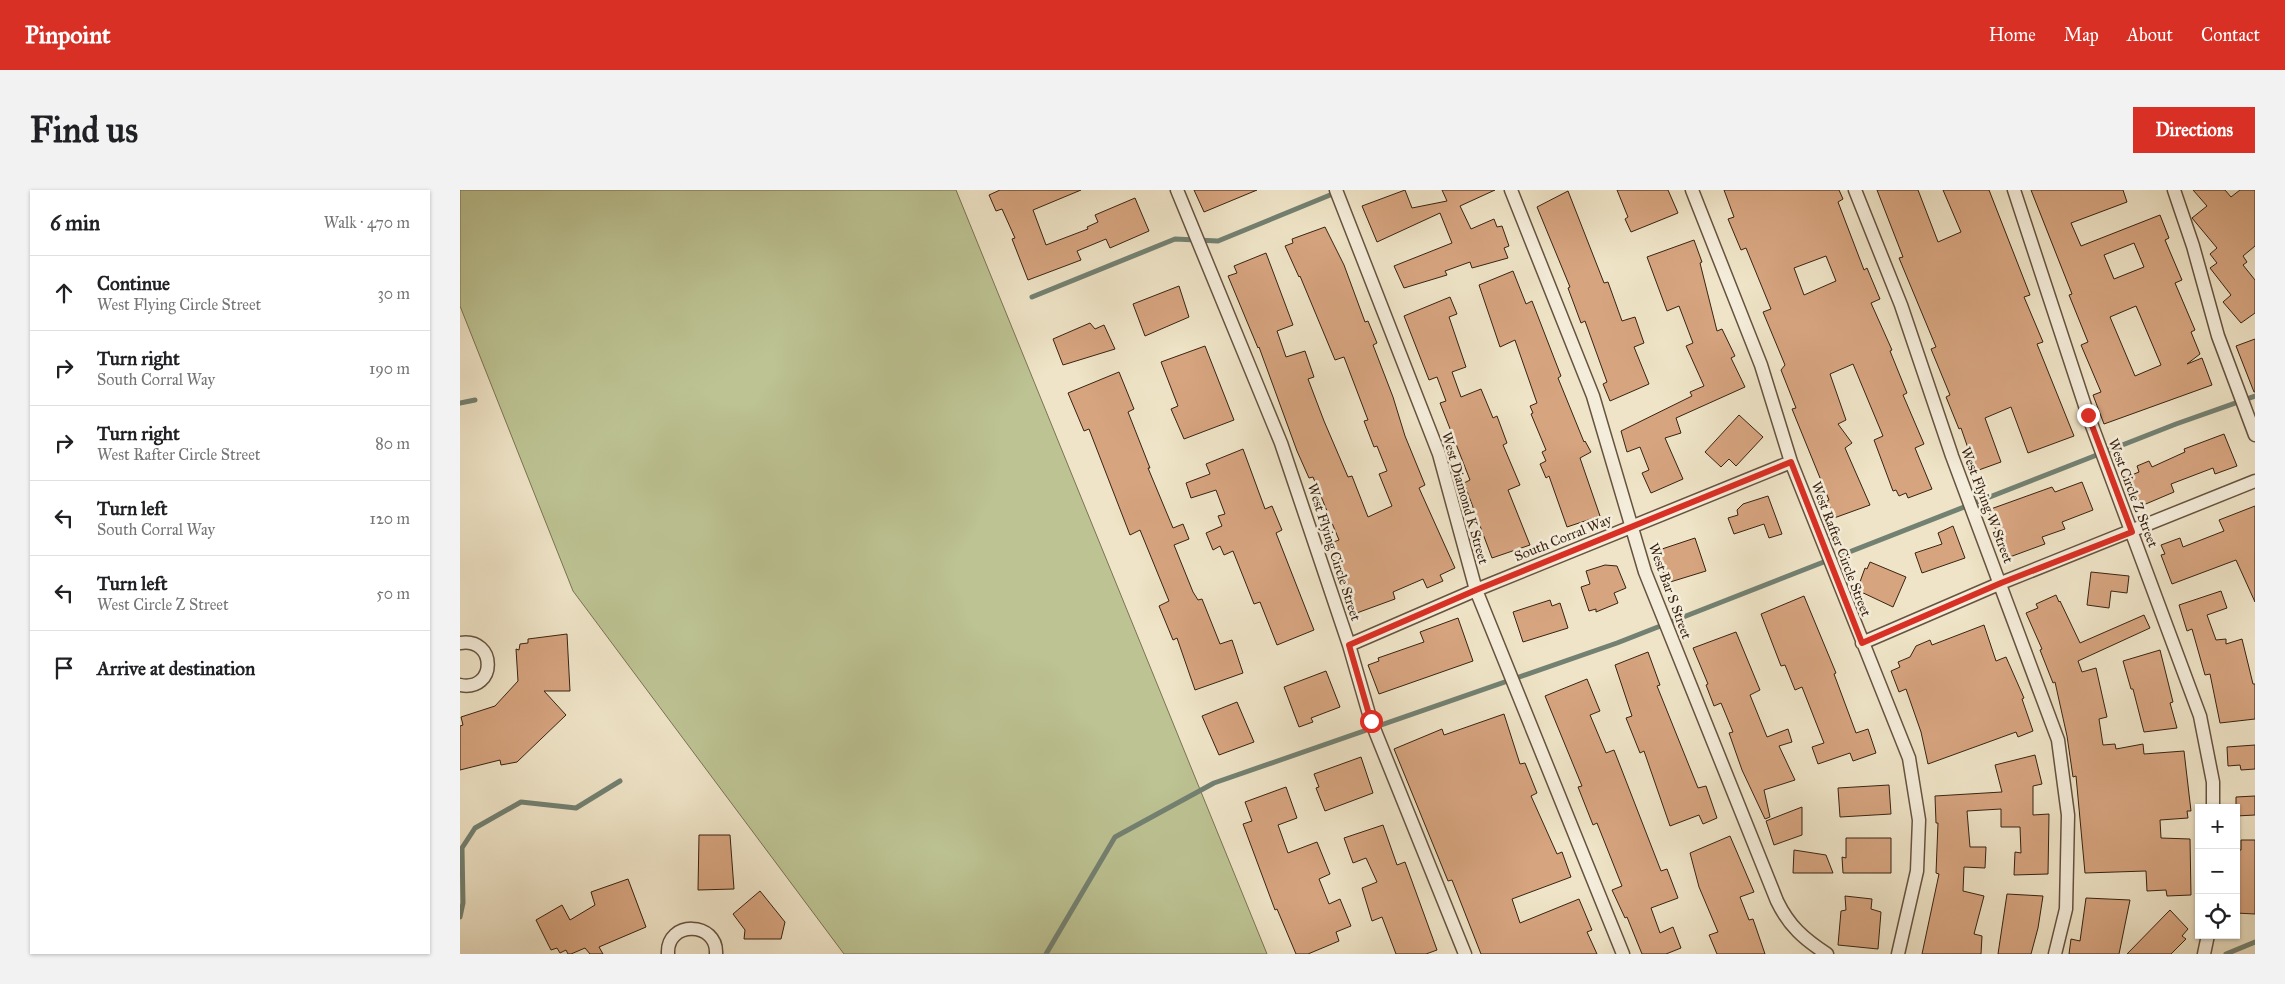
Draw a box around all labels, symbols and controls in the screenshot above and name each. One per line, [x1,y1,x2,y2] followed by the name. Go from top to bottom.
[25,20,111,50] text: Pinpoint
[1989,24,2036,46] text: Home
[2064,24,2099,46] text: Map
[2127,24,2173,46] text: About
[2201,24,2260,46] text: Contact
[2133,107,2255,153] button: Directions
[30,109,138,152] text: Find us
[50,210,100,236] text: 6 min
[324,213,410,232] text: Walk · 470 m
[97,272,170,295] text: Continue
[50,279,78,307] icon: ahead
[377,284,410,303] text: 30 m
[97,295,261,314] text: West Flying Circle Street
[97,347,180,370] text: Turn right
[50,354,78,382] icon: right
[369,359,410,378] text: 190 m
[97,370,215,389] text: South Corral Way
[2077,404,2100,427] route end
[97,422,180,445] text: Turn right
[50,429,78,457] icon: right
[1438,430,1492,566] street label: West Diamond K Street
[375,434,410,453] text: 80 m
[2104,436,2162,550] street label: West Circle Z Street
[97,445,260,464] text: West Rafter Circle Street
[1957,445,2017,565] street label: West Flying W Street
[1807,479,1875,619] street label: West Rafter Circle Street
[1304,481,1364,623] street label: West Flying Circle Street
[97,497,167,520] text: Turn left
[50,504,78,532] icon: left
[370,509,410,528] text: 120 m
[1512,511,1614,565] street label: South Corral Way
[97,520,215,539] text: South Corral Way
[1645,541,1695,641] street label: West Bar S Street
[97,572,167,595] text: Turn left
[50,579,78,607] icon: left
[376,584,410,603] text: 50 m
[97,595,229,614] text: West Circle Z Street
[50,654,78,682] icon: arrive
[97,657,255,680] text: Arrive at destination
[1360,710,1383,733] route start
[2195,804,2240,939] map controls
[2195,804,2240,849] button: +
[2195,849,2240,894] button: −
[2195,894,2240,939] button: locate

